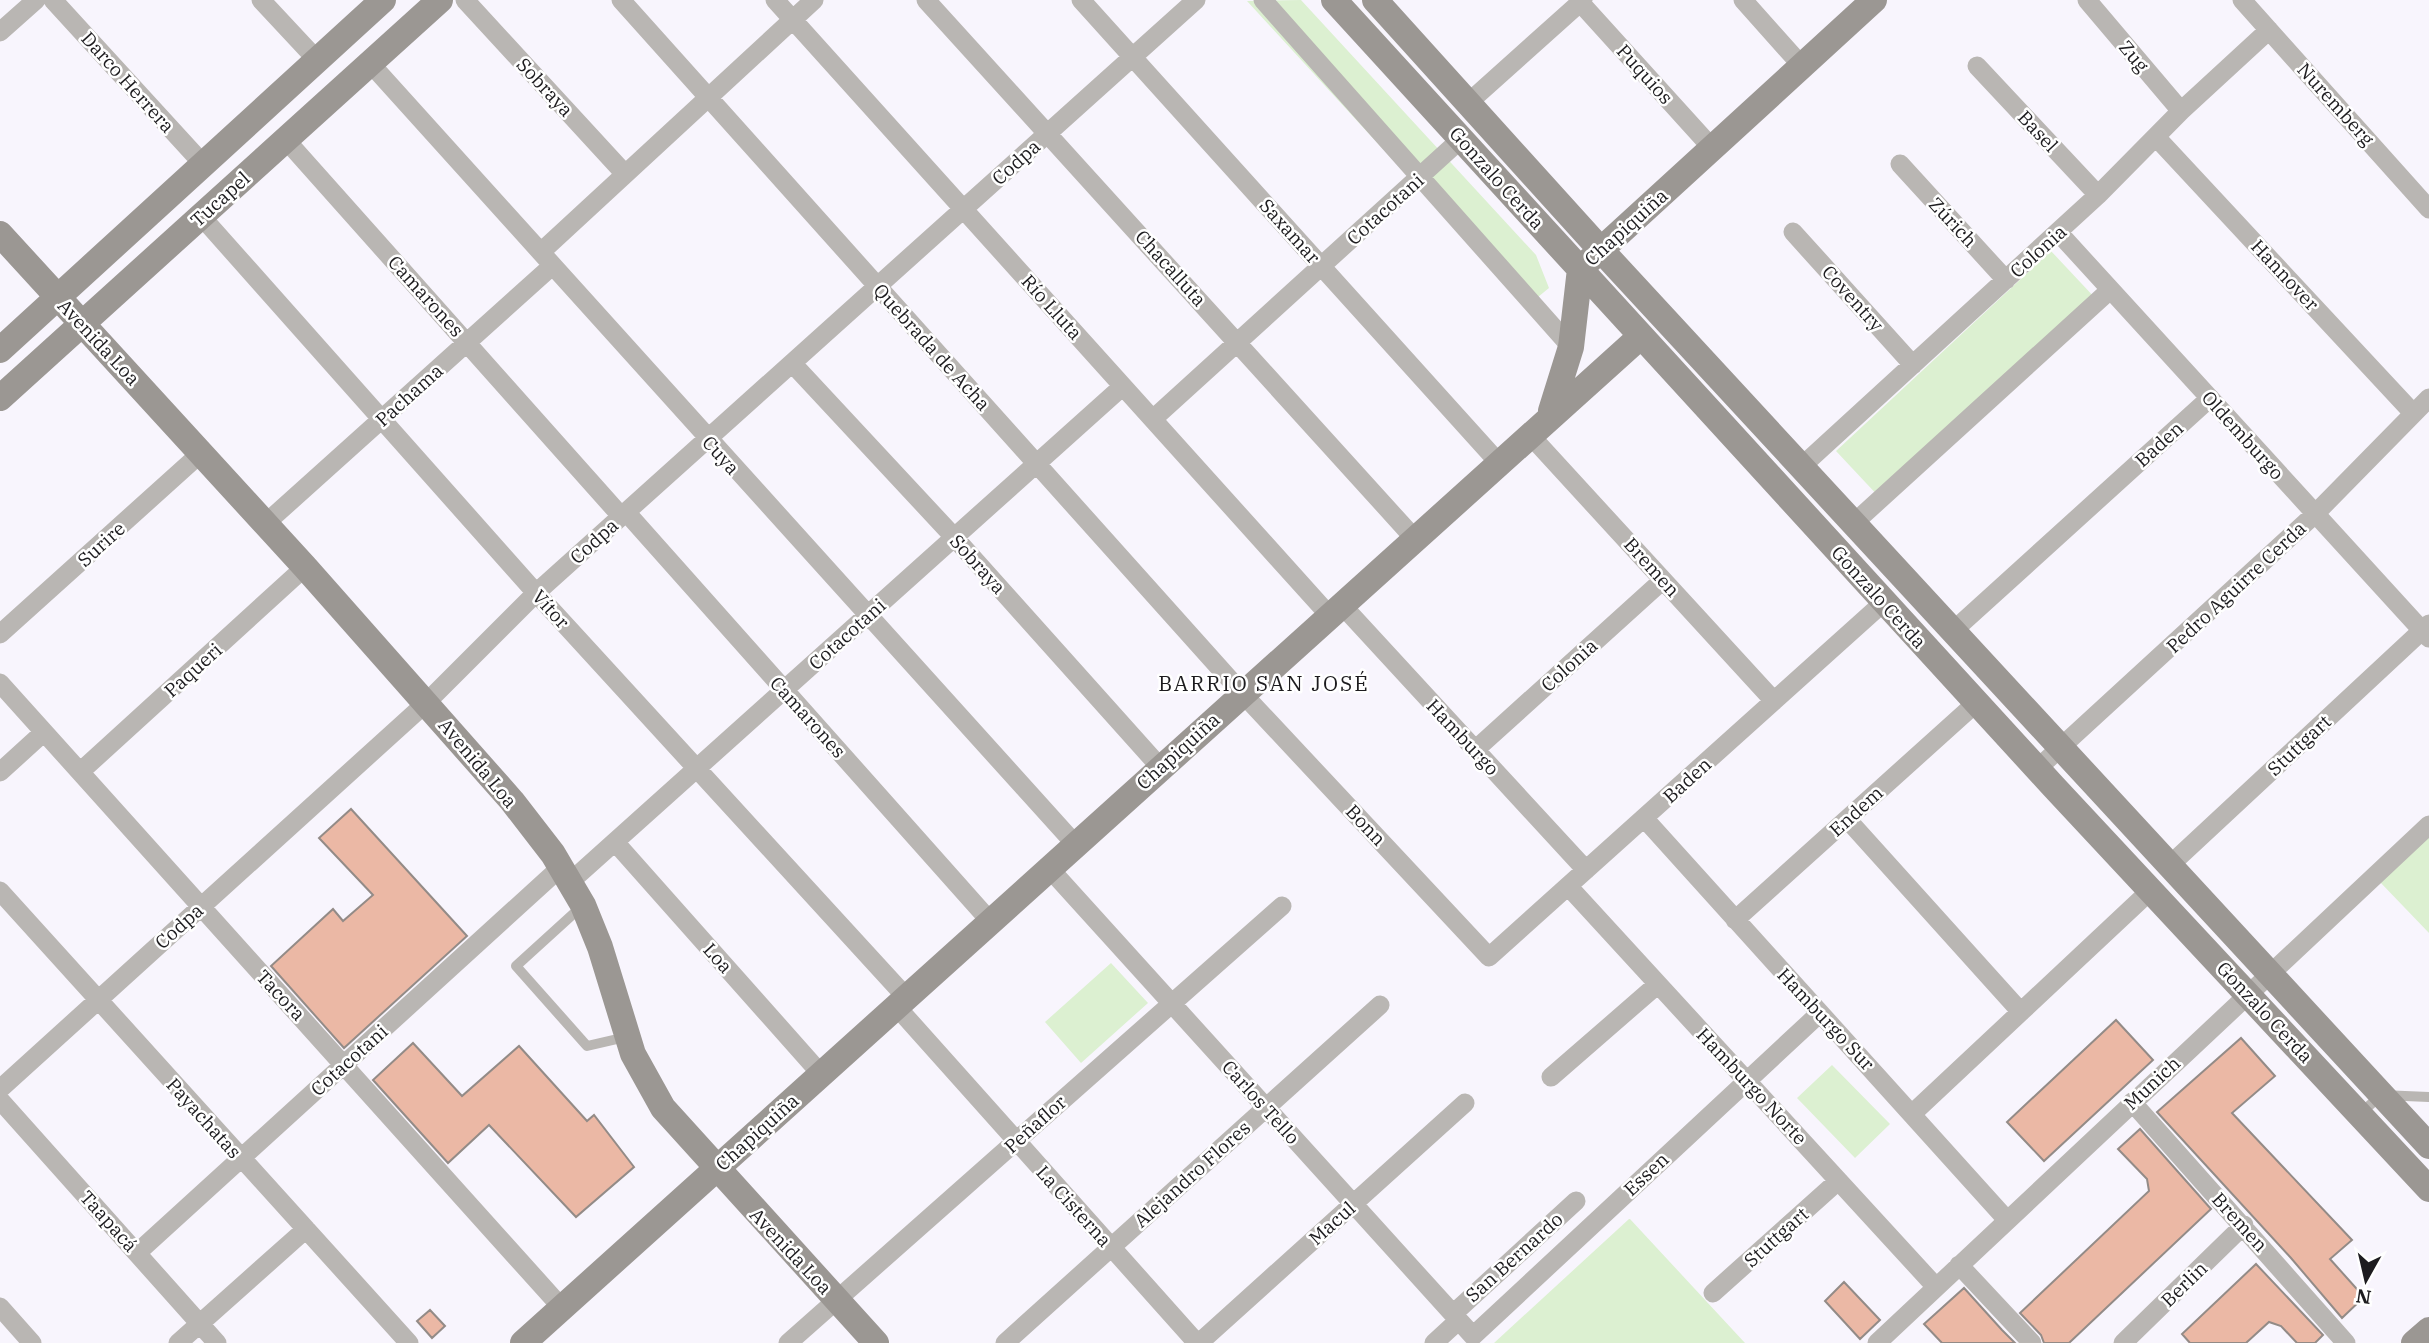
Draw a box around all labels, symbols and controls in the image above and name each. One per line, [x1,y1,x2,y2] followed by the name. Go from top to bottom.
[76,26,180,138] street label: Darco Herrera
[2114,35,2155,77] street label: Zug
[1612,39,1678,109] street label: Puquios
[512,52,578,122] street label: Sobraya
[2292,57,2380,151] street label: Nuremberg
[2013,105,2063,157] street label: Basel
[1445,122,1549,234] street label: Gonzalo Cerda
[987,134,1045,190] street label: Codpa
[185,166,255,232] street label: Tucapel
[1341,168,1429,250] street label: Cotacotani
[1579,183,1673,271] street label: Chapiquiña
[1924,192,1982,252] street label: Zúrich
[1254,193,1326,269] street label: Saxamar
[2005,219,2071,283] street label: Colonia
[1130,225,1212,311] street label: Chacalluta
[2246,234,2324,316] street label: Hannover
[383,250,469,342] street label: Camarones
[1817,260,1890,337] street label: Coventry
[1016,269,1088,345] street label: Río Lluta
[868,278,996,416] street label: Quebrada de Acha
[53,294,145,390] street label: Avenida Loa
[370,358,448,432] street label: Pachama
[2197,385,2289,485] street label: Oldemburgo
[2130,416,2188,472] street label: Baden
[697,430,745,480] street label: Cuya
[565,513,623,569] street label: Codpa
[72,516,130,572] street label: Surire
[2161,516,2311,658] street label: Pedro Aguirre Cerda
[945,529,1011,599] street label: Sobraya
[1619,532,1685,602] street label: Bremen
[1827,541,1931,653] street label: Gonzalo Cerda
[527,585,575,634] street label: Vítor
[803,593,891,675] street label: Cotacotani
[1536,633,1602,697] street label: Colonia
[159,638,227,702] street label: Paqueri
[1158,669,1370,697] district label: BARRIO SAN JOSÉ
[765,671,851,763] street label: Camarones
[1422,694,1504,780] street label: Hamburgo
[1131,707,1225,795] street label: Chapiquiña
[2262,709,2336,781] street label: Stuttgart
[434,713,522,813] street label: Avenida Loa
[1658,752,1716,808] street label: Baden
[1824,781,1888,841] street label: Endem
[1341,799,1391,851] street label: Bonn
[150,898,208,954] street label: Codpa
[698,938,738,978] street label: Loa
[2212,956,2318,1068] street label: Gonzalo Cerda
[1772,963,1880,1076] street label: Hamburgo Sur
[251,964,311,1026] street label: Tacora
[305,1019,393,1101] street label: Cotacotani
[1692,1023,1812,1149] street label: Hamburgo Norte
[2119,1051,2185,1115] street label: Munich
[1217,1055,1305,1149] street label: Carlos Tello
[162,1073,246,1163] street label: Payachatas
[710,1088,804,1176] street label: Chapiquiña
[999,1090,1071,1158] street label: Peñaflor
[1129,1115,1255,1233] street label: Alejandro Flores
[1618,1147,1674,1201] street label: Essen
[1031,1160,1117,1252] street label: La Cisterna
[75,1185,143,1257] street label: Taapacá
[2207,1187,2273,1257] street label: Bremen
[1304,1196,1360,1250] street label: Macul
[1739,1202,1813,1272] street label: Stuttgart
[745,1203,837,1299] street label: Avenida Loa
[1460,1207,1568,1307] street label: San Bernardo
[2331,1245,2401,1315] north arrow
[2156,1256,2212,1312] street label: Berlin
[2355,1284,2373,1310] text: N

